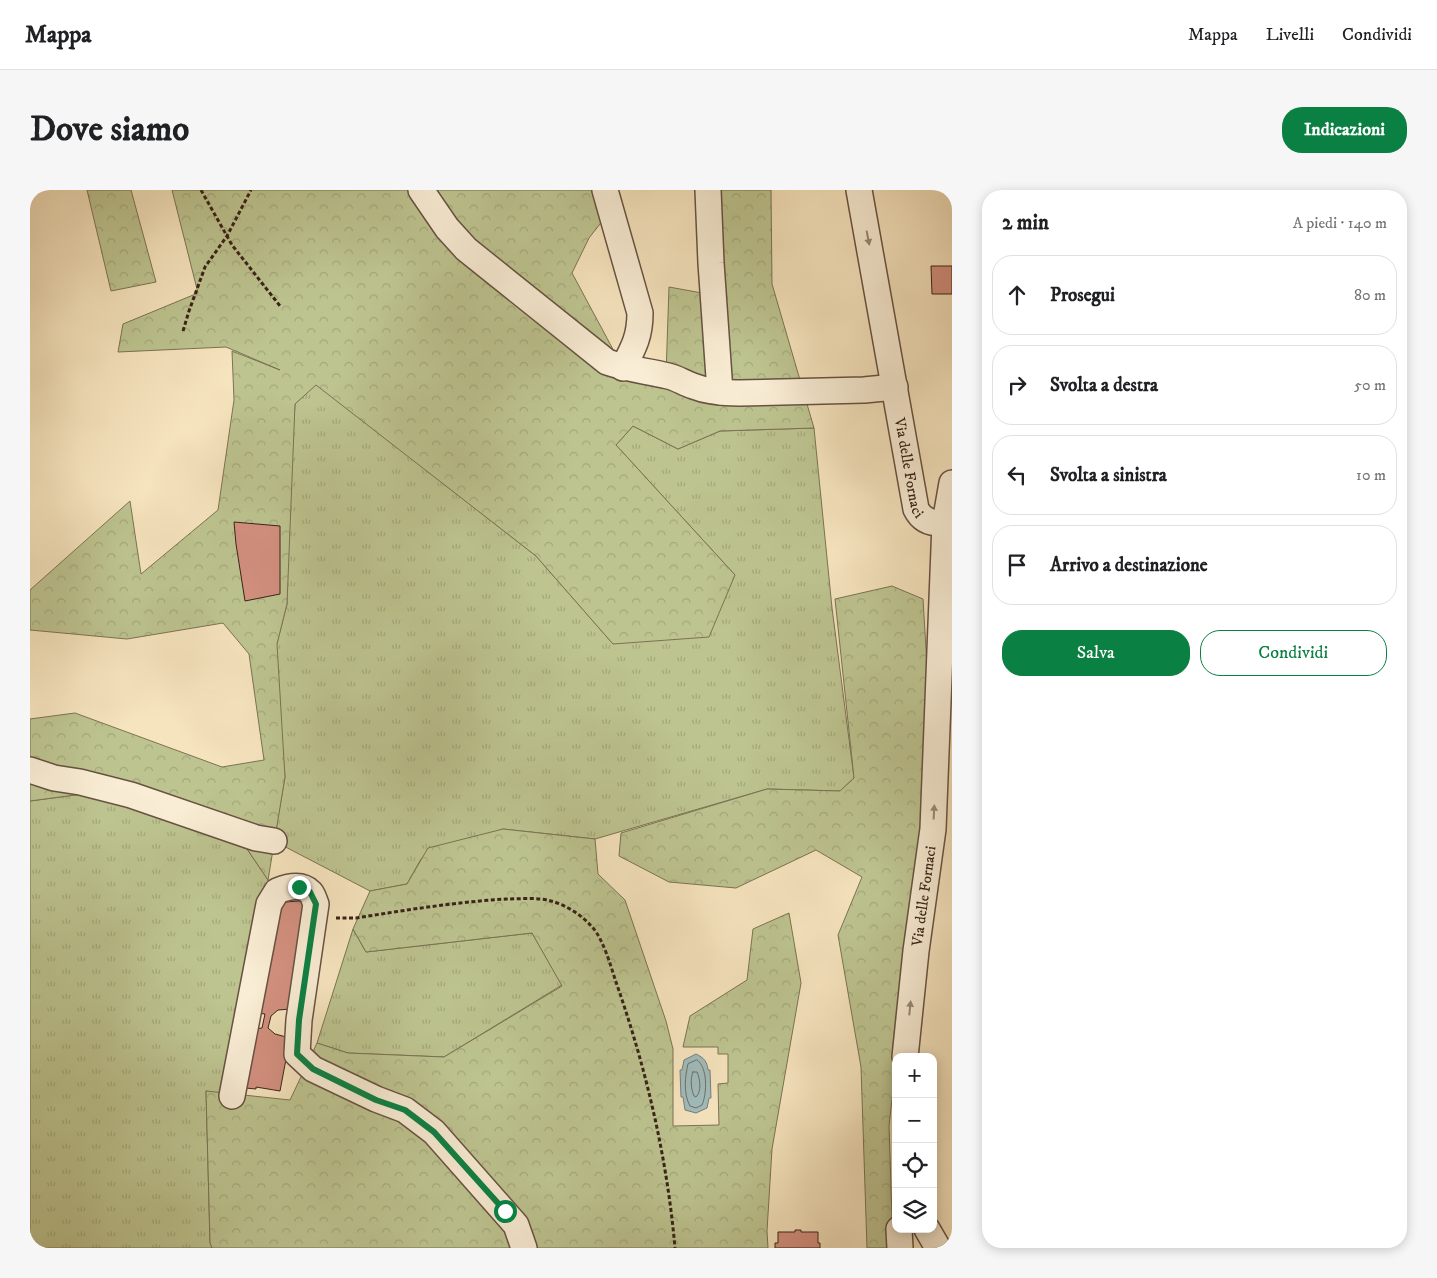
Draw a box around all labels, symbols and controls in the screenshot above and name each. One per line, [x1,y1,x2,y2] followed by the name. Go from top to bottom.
[25,20,91,50] text: Mappa
[1188,24,1238,46] text: Mappa
[1266,24,1314,46] text: Livelli
[1342,24,1412,46] text: Condividi
[1282,107,1407,153] button: Indicazioni
[30,108,189,152] text: Dove siamo
[1002,210,1049,236] text: 2 min
[1293,213,1387,233] text: A piedi · 140 m
[864,230,872,246] one-way arrow
[1003,281,1031,309] icon: ahead
[1050,284,1115,307] text: Prosegui
[1354,285,1386,305] text: 80 m
[1003,371,1031,399] icon: right
[1050,374,1158,397] text: Svolta a destra
[1354,375,1386,395] text: 50 m
[890,415,928,522] street label: Via delle Fornaci
[1003,461,1031,489] icon: left
[1050,464,1167,487] text: Svolta a sinistra
[1356,465,1386,485] text: 10 m
[1003,551,1031,579] icon: arrive
[1050,554,1208,577] text: Arrivo a destinazione
[1002,630,1190,676] button: Salva
[1200,630,1387,676] button: Condividi
[931,804,939,820] one-way arrow
[907,845,940,948] street label: Via delle Fornaci
[288,876,311,899] route end
[906,1000,914,1016] one-way arrow
[892,1053,937,1233] map controls
[892,1053,937,1098] button: +
[892,1098,937,1143] button: −
[892,1143,937,1188] button: locate
[892,1188,937,1233] button: layers
[494,1200,517,1223] route start

